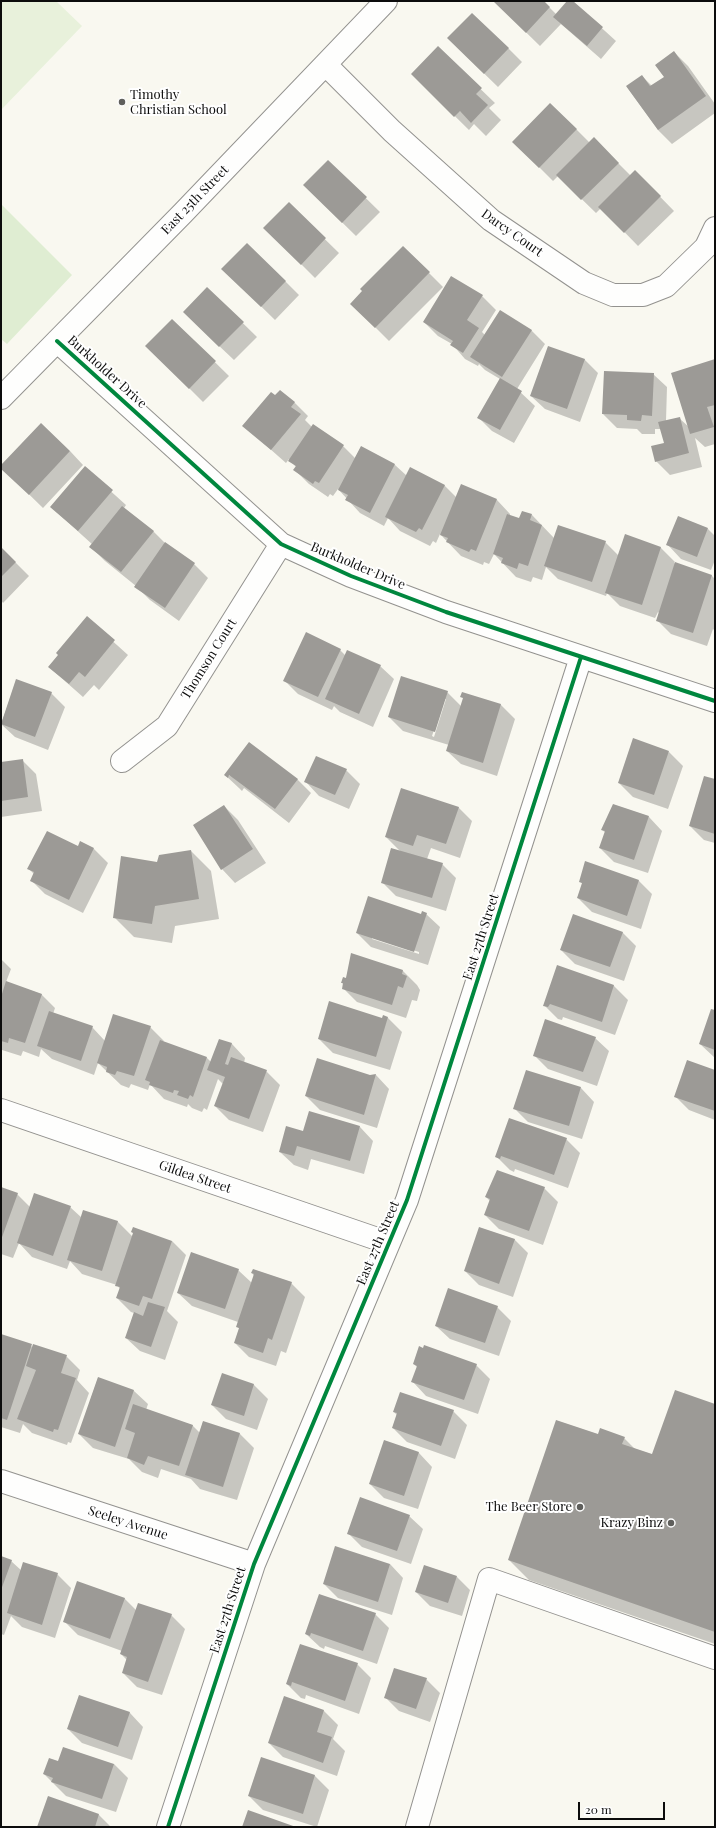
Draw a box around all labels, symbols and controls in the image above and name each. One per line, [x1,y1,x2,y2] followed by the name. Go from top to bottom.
[130,87,227,118] place label: Timothy Christian School
[117,97,127,107] marker: Timothy Christian School
[158,162,232,238] street label: East 25th Street
[478,206,546,260] street label: Darcy Court
[64,332,150,412] street label: Burkholder Drive
[308,539,408,593] street label: Burkholder Drive
[178,616,240,702] street label: Thomson Court
[460,892,502,982] street label: East 27th Street
[157,1157,233,1197] street label: Gildea Street
[353,1199,403,1287] street label: East 27th Street
[485,1499,572,1515] place label: The Beer Store
[575,1502,585,1512] marker: The Beer Store
[86,1503,170,1543] street label: Seeley Avenue
[600,1515,663,1531] place label: Krazy Binz
[666,1518,676,1528] marker: Krazy Binz
[207,1565,249,1655] street label: East 27th Street
[580,1794,667,1820] scale bar
[585,1801,612,1817] text: 20 m

